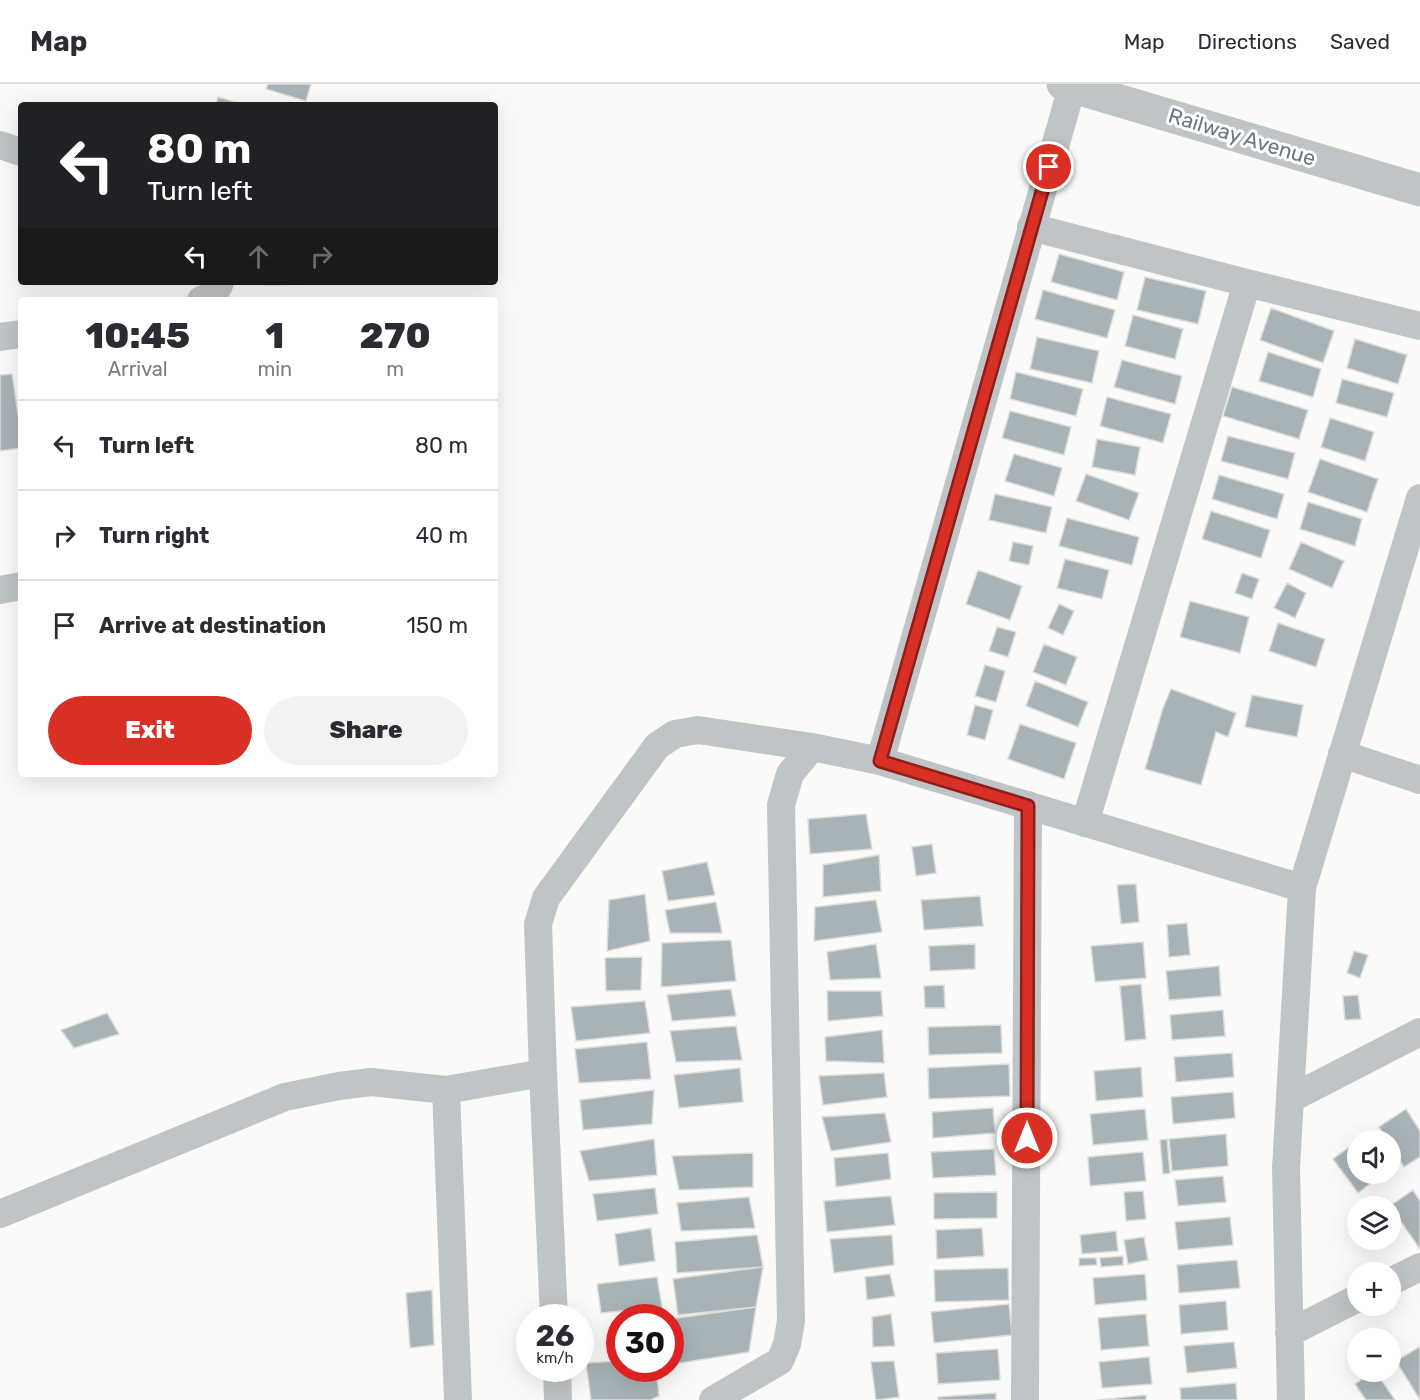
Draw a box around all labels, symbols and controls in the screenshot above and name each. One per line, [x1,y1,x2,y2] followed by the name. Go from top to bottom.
[30,25,87,58] text: Map
[1124,29,1165,54] text: Map
[1198,29,1297,54] text: Directions
[1330,29,1390,54] text: Saved
[1166,102,1319,171] street label: Railway Avenue
[147,124,251,174] text: 80 m
[48,126,126,204] icon: left
[1023,141,1074,192] pin
[1032,150,1065,183] icon: arrive
[147,175,252,207] text: Turn left
[179,240,212,273] icon: left
[242,240,275,273] icon: ahead
[305,240,338,273] icon: right
[85,314,190,357] text: 10:45
[265,314,284,357] text: 1
[360,314,431,357] text: 270
[108,357,168,381] text: Arrival
[257,357,292,381] text: min
[386,357,404,381] text: m
[48,429,81,462] icon: left
[99,432,194,459] text: Turn left
[415,432,468,459] text: 80 m
[48,519,81,552] icon: right
[99,522,209,549] text: Turn right
[415,522,468,549] text: 40 m
[48,609,81,642] icon: arrive
[99,612,326,639] text: Arrive at destination
[407,612,468,639] text: 150 m
[48,696,252,765] button: Exit
[264,696,468,765] button: Share
[995,1106,1059,1170] position arrow
[1347,1130,1401,1382] map controls
[1347,1130,1401,1184] button: sound
[1347,1196,1401,1250] button: layers
[1347,1262,1401,1316] button: +
[606,1304,684,1382] speed limit sign: 30
[535,1318,575,1354] text: 26
[1347,1328,1401,1382] button: −
[536,1349,574,1367] text: km/h

